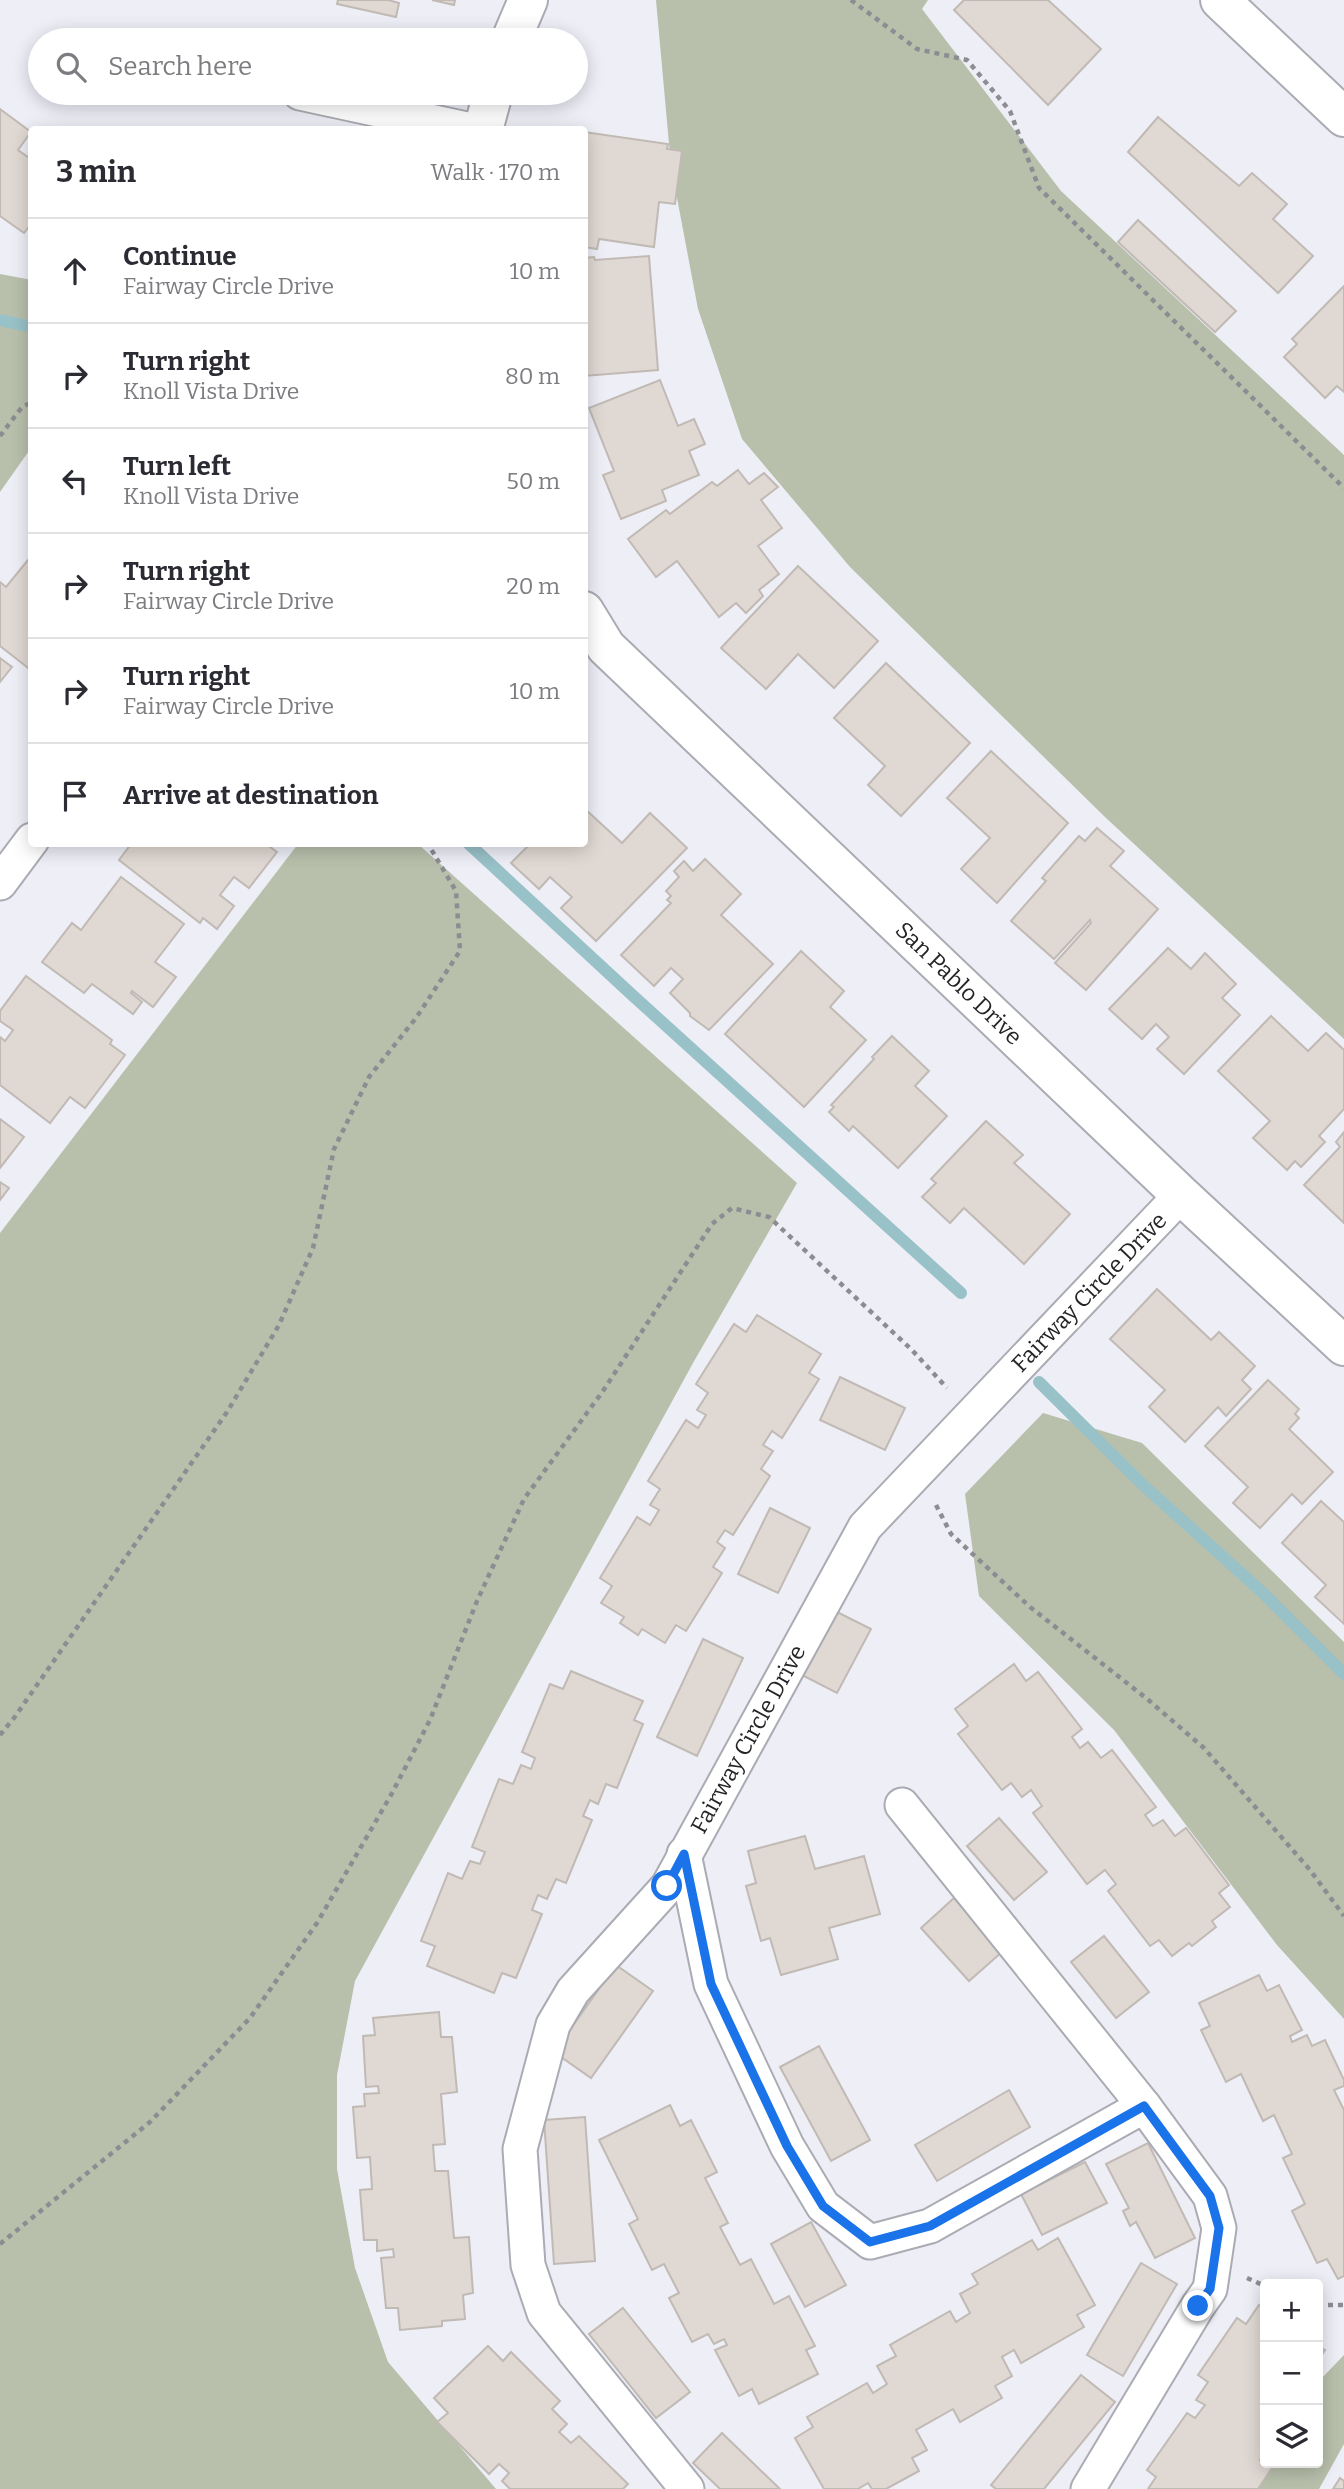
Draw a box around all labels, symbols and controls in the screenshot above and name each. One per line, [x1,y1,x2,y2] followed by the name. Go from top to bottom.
[28,28,588,105] search box
[52,48,90,86] icon: search
[108,51,252,82] text: Search here
[56,154,136,190] text: 3 min
[431,158,560,186] text: Walk · 170 m
[123,241,237,272] text: Continue
[56,252,94,290] icon: ahead
[509,257,560,285] text: 10 m
[123,272,334,300] text: Fairway Circle Drive
[123,346,250,377] text: Turn right
[56,357,94,395] icon: right
[505,362,560,390] text: 80 m
[123,377,299,405] text: Knoll Vista Drive
[123,451,231,482] text: Turn left
[56,462,94,500] icon: left
[506,467,560,495] text: 50 m
[123,482,299,510] text: Knoll Vista Drive
[123,556,250,587] text: Turn right
[56,567,94,605] icon: right
[506,572,560,600] text: 20 m
[123,587,334,615] text: Fairway Circle Drive
[123,661,250,692] text: Turn right
[56,672,94,710] icon: right
[509,677,560,705] text: 10 m
[123,692,334,720] text: Fairway Circle Drive
[56,777,94,815] icon: arrive
[123,780,378,811] text: Arrive at destination
[890,916,1028,1050] street label: San Pablo Drive
[1006,1206,1172,1378] street label: Fairway Circle Drive
[685,1640,811,1838] street label: Fairway Circle Drive
[651,1870,682,1901] route start
[1260,2279,1323,2468] map controls
[1260,2279,1323,2342] button: +
[1182,2290,1213,2321] route end
[1260,2342,1323,2405] button: −
[1260,2405,1323,2468] button: layers

